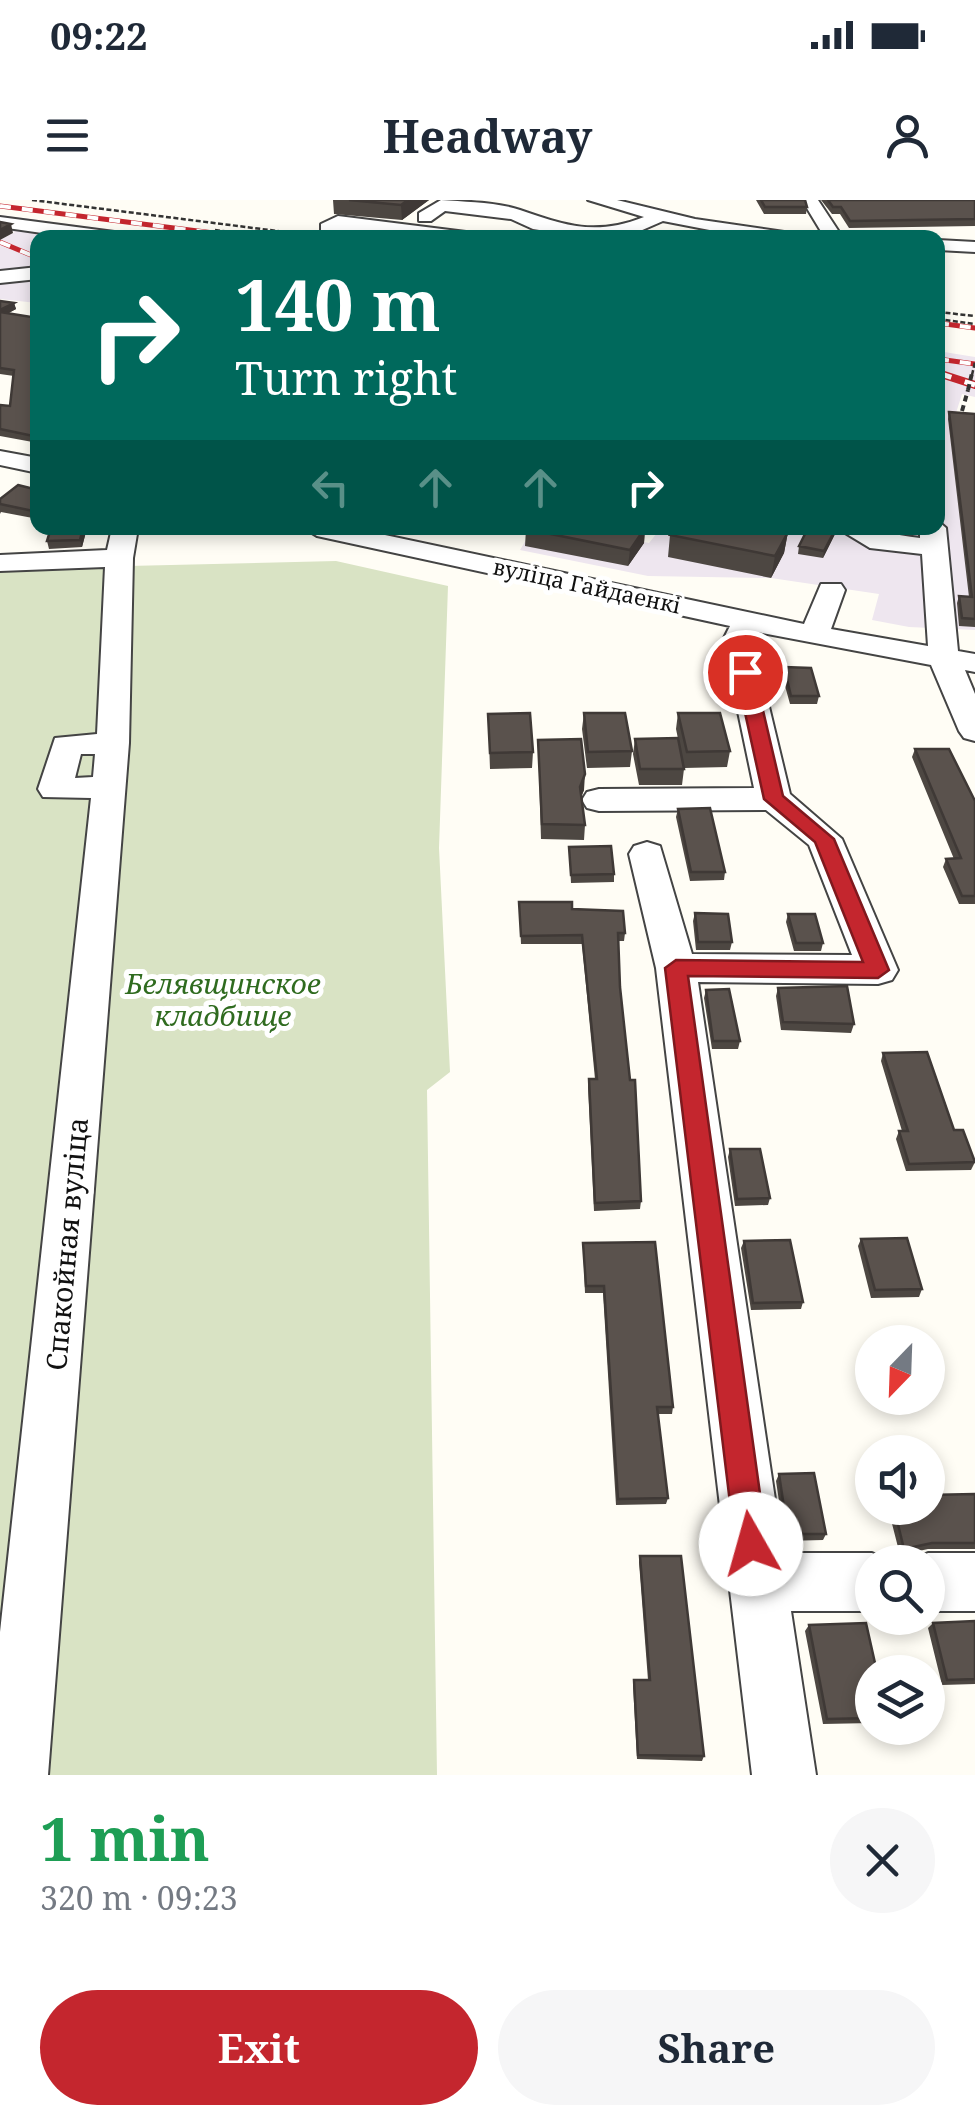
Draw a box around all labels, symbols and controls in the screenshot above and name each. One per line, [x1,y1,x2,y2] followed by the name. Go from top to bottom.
[50,9,147,61] text: 09:22
[383,105,592,166] text: Headway
[40,108,95,163] icon: menu
[880,108,935,163] icon: person
[235,256,441,352] text: 140 m
[70,270,200,400] icon: right
[235,347,457,408] text: Turn right
[303,460,358,515] icon: left
[408,460,463,515] icon: ahead
[513,460,568,515] icon: ahead
[618,460,673,515] icon: right
[490,550,684,620] street label: вуліца Гайдаенкі
[703,630,788,715] pin
[718,645,773,700] icon: arrive
[124,964,321,1034] park label: Белявщинское кладбище
[36,1116,96,1372] street label: Спакойная вуліца
[855,1325,945,1415] north arrow
[855,1325,945,1745] map controls
[855,1435,945,1525] button: sound
[699,1492,803,1596] position arrow
[855,1545,945,1635] button: search
[855,1655,945,1745] button: layers
[40,1797,210,1879] text: 1 min
[830,1808,935,1913] button: close
[40,1876,238,1919] text: 320 m · 09:23
[40,1990,478,2105] button: Exit
[498,1990,935,2105] button: Share

